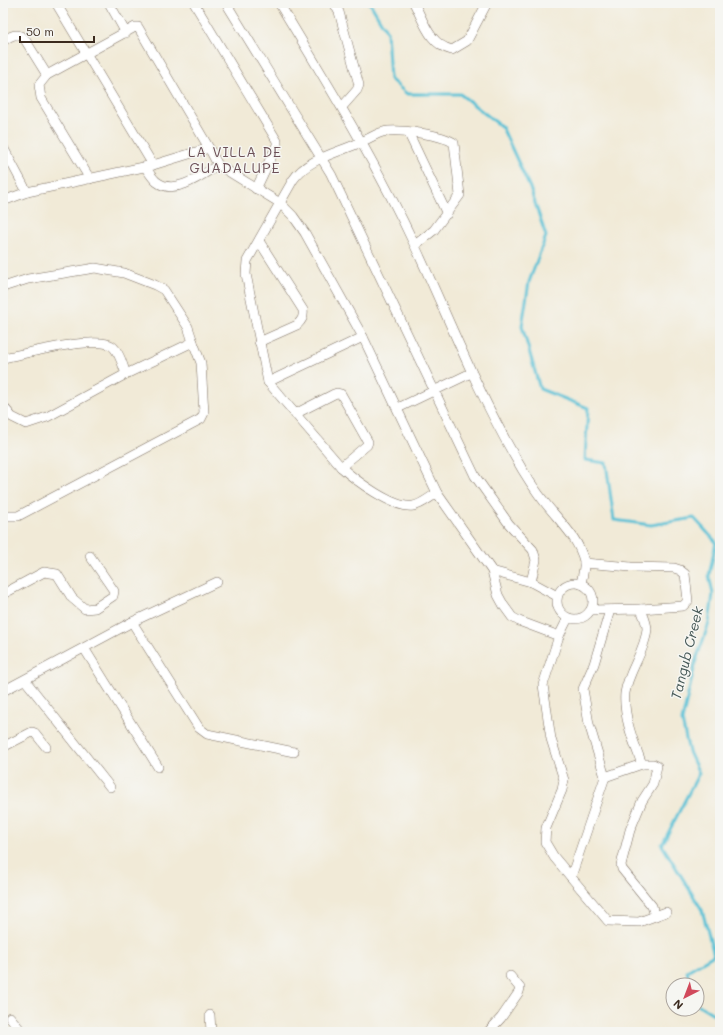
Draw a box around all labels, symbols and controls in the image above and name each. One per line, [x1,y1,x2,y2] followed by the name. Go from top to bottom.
[20,18,94,44] scale bar
[26,23,54,39] text: 50 m
[188,142,282,177] district label: LA VILLA DE GUADALUPE
[666,604,707,701] water label: Tangub Creek
[665,977,705,1017] north arrow
[670,996,686,1013] text: N

